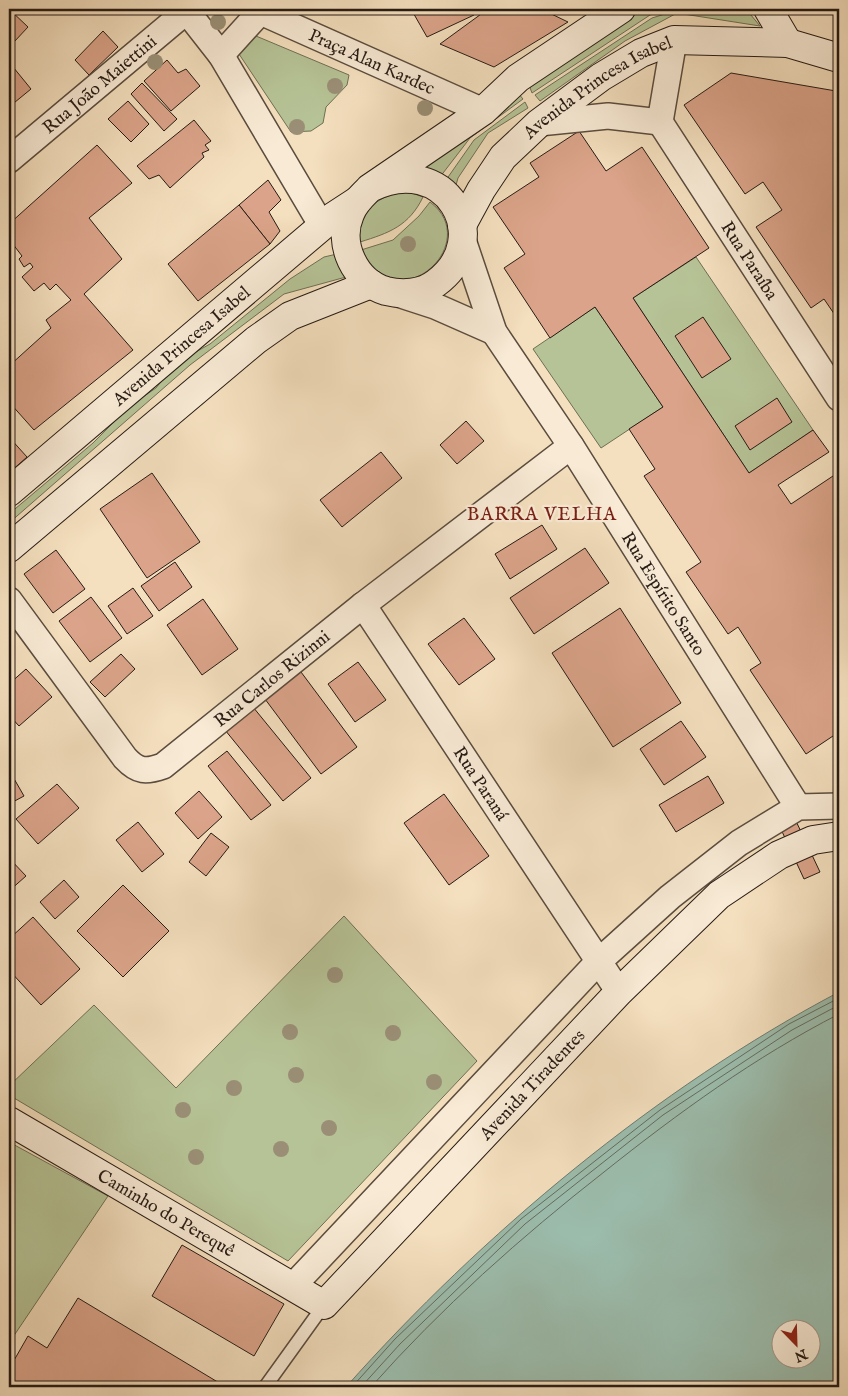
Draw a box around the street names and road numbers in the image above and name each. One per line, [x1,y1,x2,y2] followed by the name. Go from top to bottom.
[305,25,438,101] street label: Praça Alan Kardec
[39,31,162,140] street label: Rua João Maiettini
[518,32,676,145] street label: Avenida Princesa Isabel
[715,218,783,305] street label: Rua Paraíba
[108,282,256,413] street label: Avenida Princesa Isabel
[615,528,710,661] street label: Rua Espírito Santo
[210,626,336,733] street label: Rua Carlos Rizinni
[447,743,513,826] street label: Rua Paraná
[475,1025,591,1146] street label: Avenida Tiradentes
[93,1165,238,1263] street label: Caminho do Perequê

